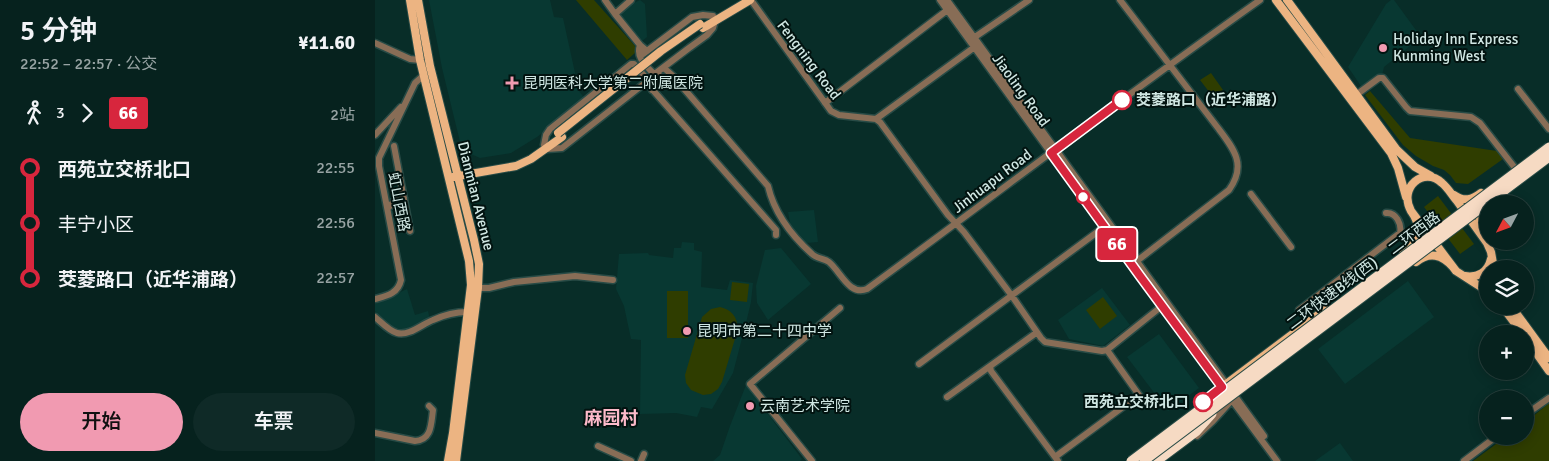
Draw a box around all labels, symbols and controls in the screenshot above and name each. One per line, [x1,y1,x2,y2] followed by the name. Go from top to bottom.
[20,14,97,48] text: 5 分钟
[773,17,845,103] street label: Fengning Road
[1393,30,1519,65] place label: Holiday Inn Express Kunming West
[298,31,355,55] text: ¥11.60
[1377,42,1389,54] marker: Holiday Inn Express Kunming West
[988,50,1054,130] street label: Jiaoling Road
[20,54,157,74] text: 22:52 – 22:57 · 公交
[523,74,703,92] place label: 昆明医科大学第二附属医院
[505,76,519,90] marker: 昆明医科大学第二附属医院
[1112,90,1132,110] marker: 茭菱路口（近华浦路）
[1136,91,1286,109] place label: 茭菱路口（近华浦路）
[20,99,48,127] icon: walk
[73,99,101,127] icon: forward
[119,102,138,124] text: 66
[56,103,65,123] text: 3
[330,105,355,125] text: 2站
[454,140,498,252] street label: Dianmian Avenue
[949,145,1035,217] street label: Jinhuapu Road
[58,158,191,182] text: 西苑立交桥北口
[316,158,355,178] text: 22:55
[384,171,414,233] street label: 虹山西路
[1076,190,1090,204] unlabelled marker
[1479,195,1534,250] north arrow
[1479,195,1534,445] map controls
[1385,208,1443,258] street label: 二环西路
[58,213,134,237] text: 丰宁小区
[316,213,355,233] text: 22:56
[1095,228,1139,260] line badge: 66
[1107,233,1127,255] text: 66
[1283,253,1381,333] street label: 二环快速B线(西)
[1479,260,1534,315] button: layers
[58,268,248,292] text: 茭菱路口（近华浦路）
[316,268,355,288] text: 22:57
[697,322,832,340] place label: 昆明市第二十四中学
[681,325,693,337] marker: 昆明市第二十四中学
[1479,325,1534,380] button: +
[1479,390,1534,445] button: −
[1193,392,1213,412] marker: 西苑立交桥北口
[20,393,183,451] button: 开始
[193,393,355,451] button: 车票
[1084,393,1189,411] place label: 西苑立交桥北口
[760,397,850,415] place label: 云南艺术学院
[744,400,756,412] marker: 云南艺术学院
[584,407,638,429] district label: 麻园村

